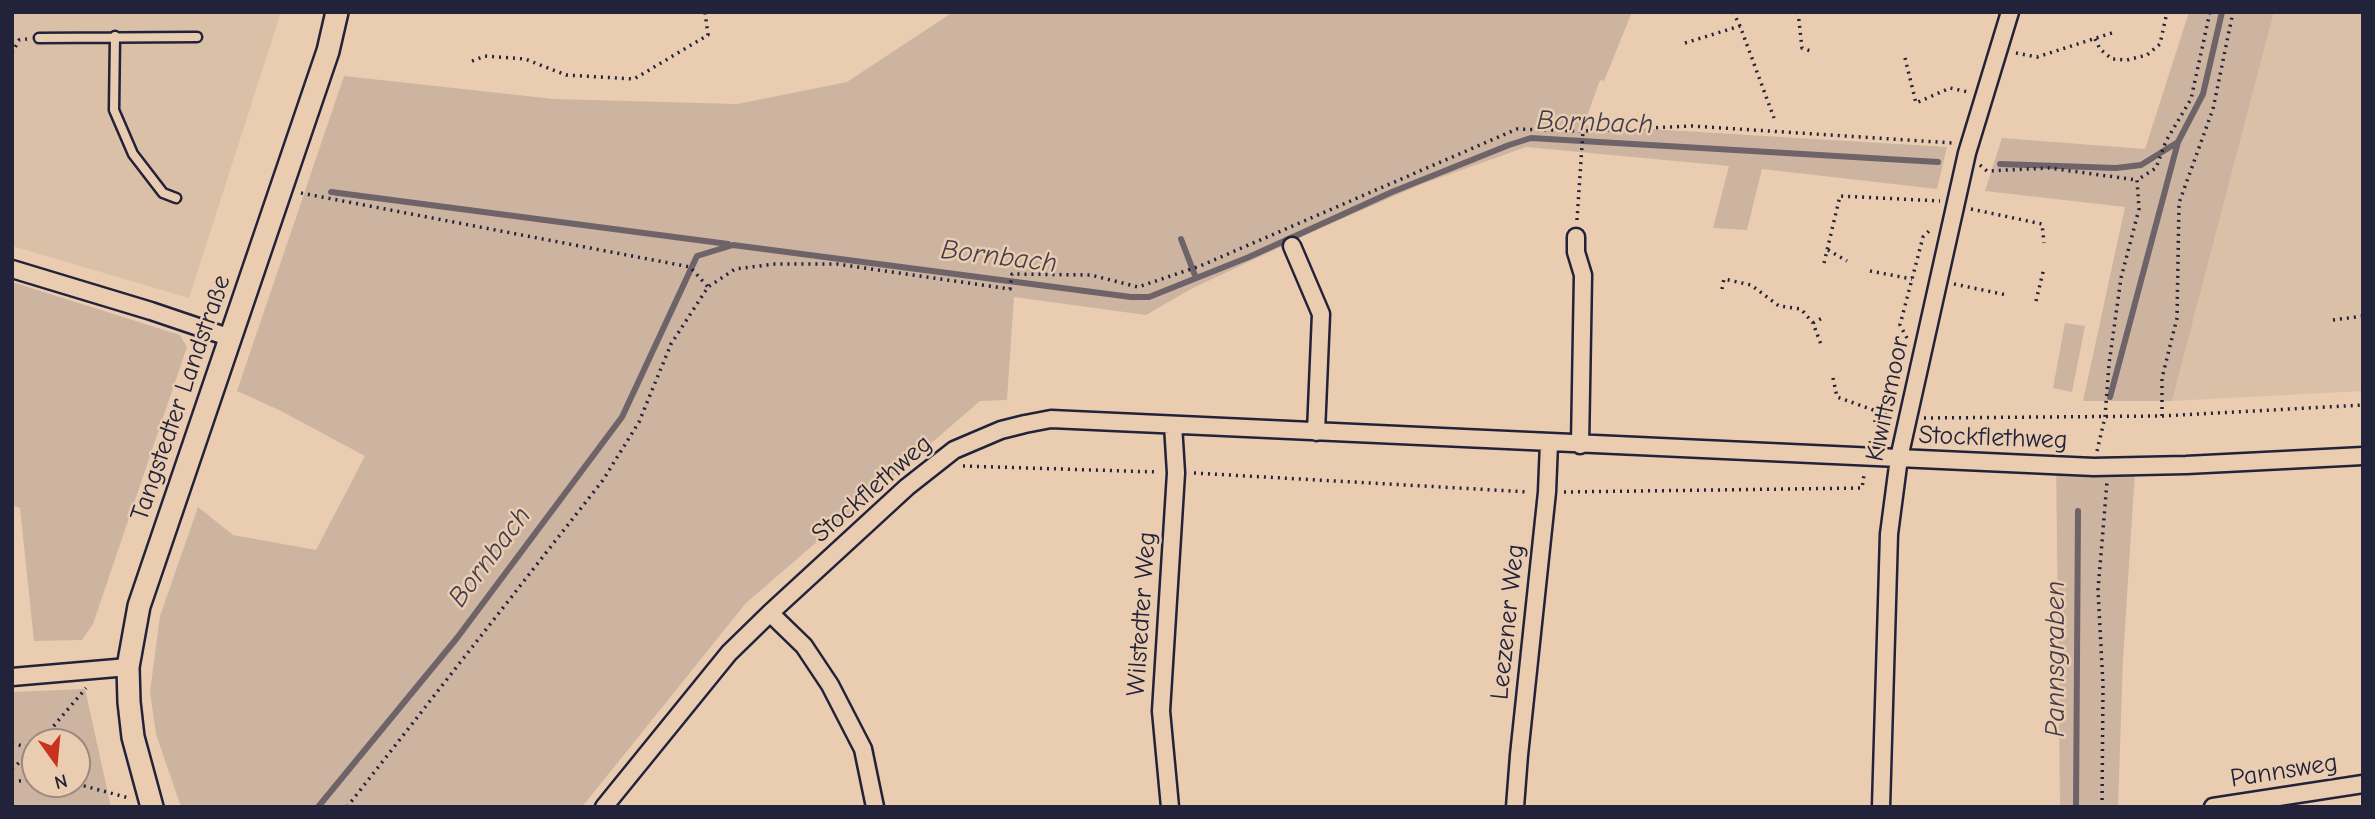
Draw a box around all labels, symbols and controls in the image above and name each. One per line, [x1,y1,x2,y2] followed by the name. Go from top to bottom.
[1536,104,1654,142] water label: Bornbach
[939,233,1059,281] water label: Bornbach
[124,271,238,525] street label: Tangstedter Landstraße
[1860,334,1916,464] street label: Kiwittsmoor
[1918,420,2068,456] street label: Stockflethweg
[805,428,939,550] street label: Stockflethweg
[441,500,539,614] water label: Bornbach
[1121,531,1163,697] street label: Wilstedter Weg
[1484,543,1532,701] street label: Leezener Weg
[2039,581,2073,737] water label: Pannsgraben
[21,728,91,798] north arrow
[2228,747,2340,795] street label: Pannsweg
[52,769,70,794] text: N

